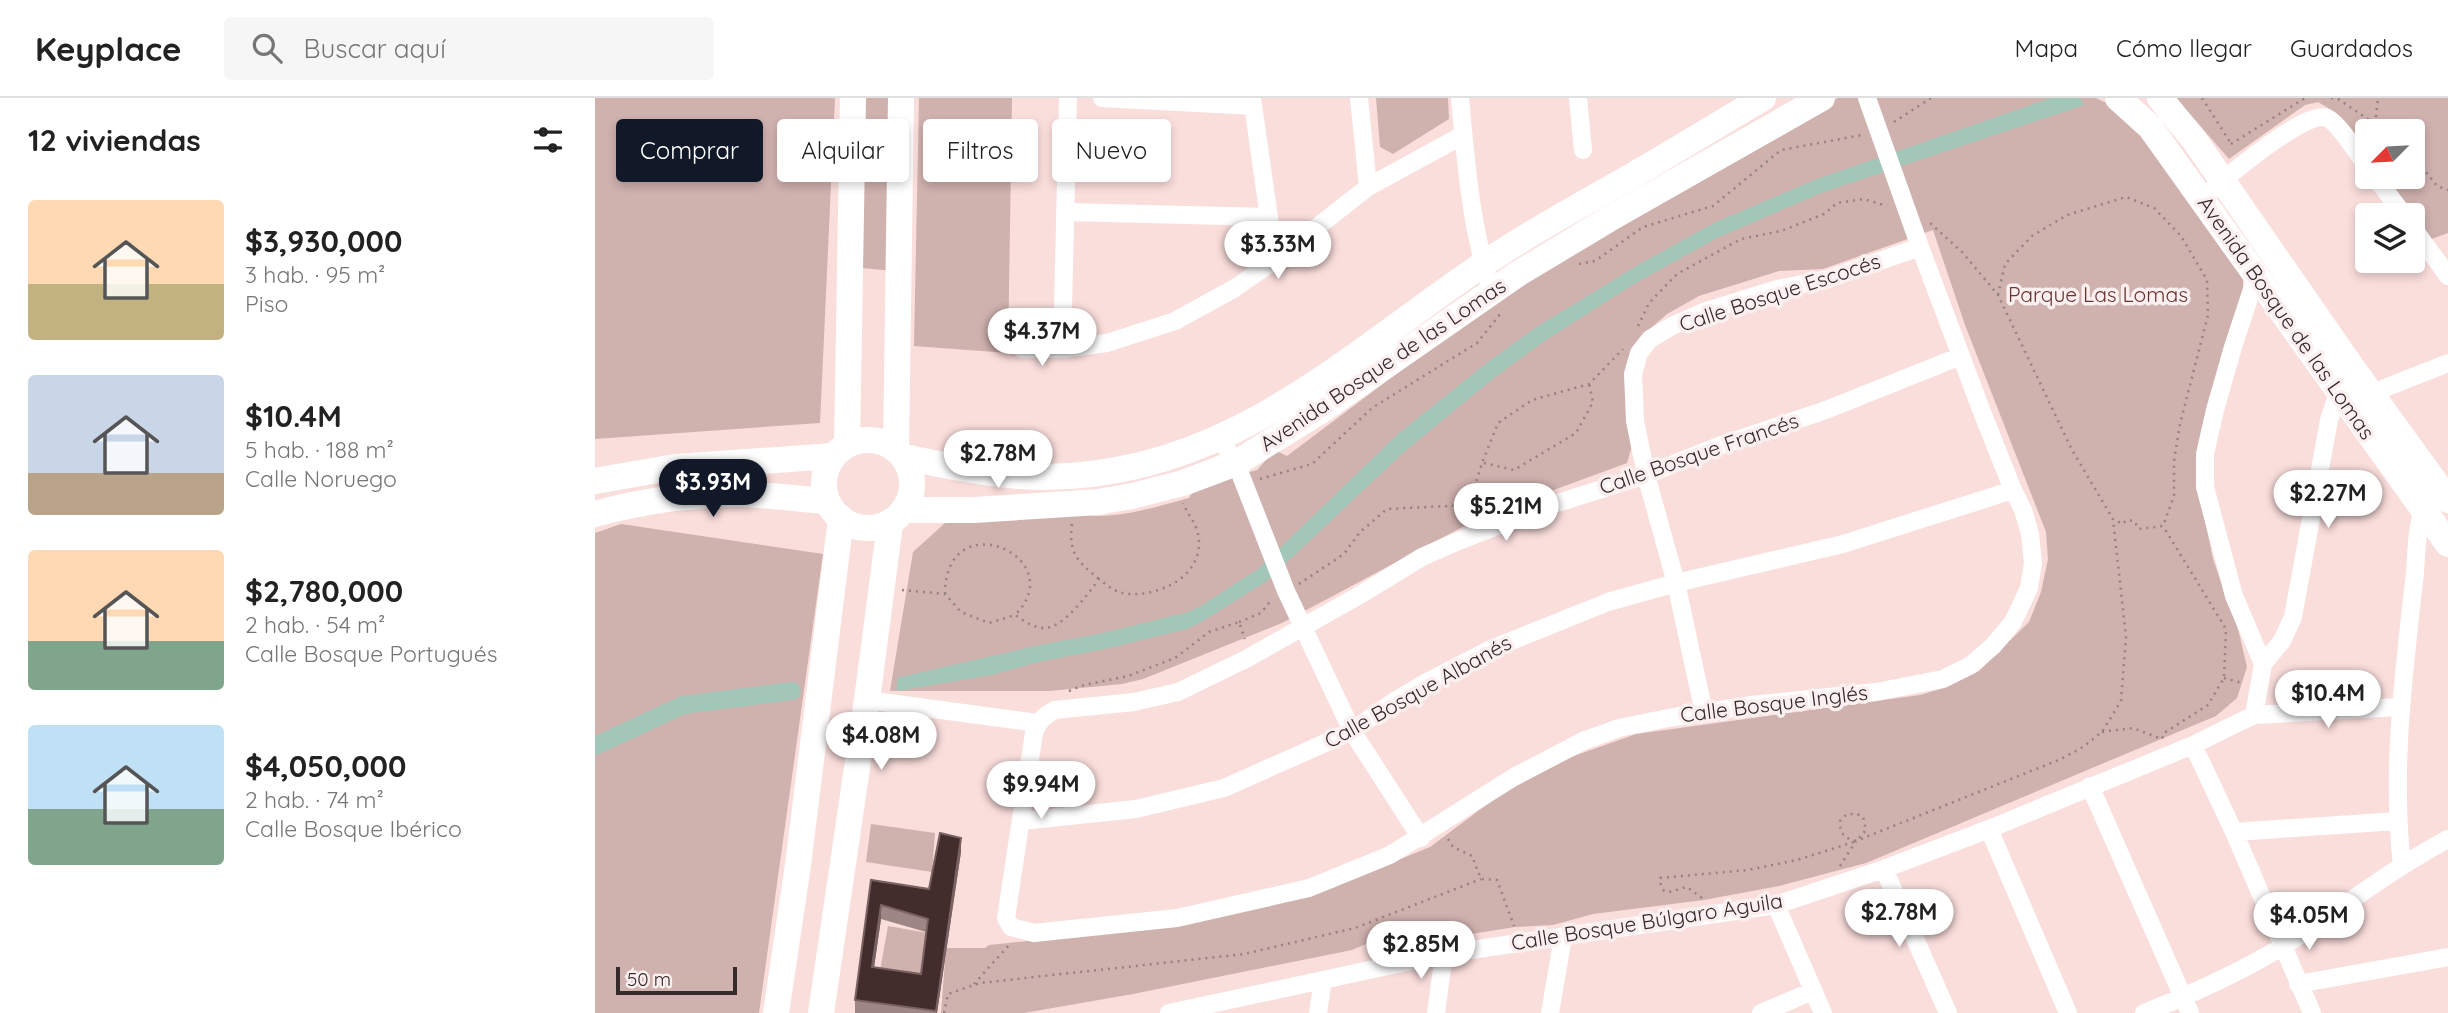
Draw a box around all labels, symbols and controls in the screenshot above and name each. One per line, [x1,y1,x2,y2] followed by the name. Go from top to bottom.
[224,17,714,80] search box
[35,28,182,69] text: Keyplace
[248,29,286,67] icon: search
[304,32,446,65] text: Buscar aquí
[2015,33,2078,63] text: Mapa
[2116,33,2252,63] text: Cómo llegar
[2290,33,2413,63] text: Guardados
[616,119,763,182] chip: Comprar
[777,119,909,182] chip: Alquilar
[923,119,1038,182] chip: Filtros
[1052,119,1171,182] chip: Nuevo
[2355,119,2425,189] north arrow
[2355,119,2425,273] map controls
[28,121,201,159] text: 12 viviendas
[529,121,567,159] icon: filters
[2193,191,2381,444] street label: Avenida Bosque de las Lomas
[2355,203,2425,273] button: layers
[245,222,402,260] text: $3,930,000
[1221,222,1335,281] pin: $3.33M
[84,228,168,312] icon: home
[1240,229,1316,258] text: $3.33M
[1676,247,1884,337] street label: Calle Bosque Escocés
[245,260,385,289] text: 3 hab. · 95 m²
[1254,272,1510,456] street label: Avenida Bosque de las Lomas
[2008,281,2188,307] park label: Parque Las Lomas
[245,289,288,318] text: Piso
[985,308,1099,368] pin: $4.37M
[1004,316,1080,345] text: $4.37M
[245,397,342,435] text: $10.4M
[84,403,168,487] icon: home
[1596,407,1802,499] street label: Calle Bosque Francés
[941,430,1055,490] pin: $2.78M
[245,435,394,464] text: 5 hab. · 188 m²
[960,438,1036,467] text: $2.78M
[656,460,770,519] pin: $3.93M
[245,464,397,493] text: Calle Noruego
[675,467,751,496] text: $3.93M
[2271,470,2385,530] pin: $2.27M
[2289,478,2367,507] text: $2.27M
[1449,484,1563,543] pin: $5.21M
[1470,491,1542,520] text: $5.21M
[245,572,403,610] text: $2,780,000
[84,578,168,662] icon: home
[245,610,385,639] text: 2 hab. · 54 m²
[1320,629,1516,753] street label: Calle Bosque Albanés
[245,639,497,668] text: Calle Bosque Portugués
[2271,670,2385,730] pin: $10.4M
[2291,678,2365,707] text: $10.4M
[1679,679,1869,727] street label: Calle Bosque Inglés
[824,712,938,772] pin: $4.08M
[842,720,920,749] text: $4.08M
[245,747,406,785] text: $4,050,000
[84,753,168,837] icon: home
[984,762,1098,821] pin: $9.94M
[1002,769,1080,798] text: $9.94M
[245,785,384,814] text: 2 hab. · 74 m²
[245,814,462,843] text: Calle Bosque Ibérico
[1509,887,1784,955] street label: Calle Bosque Búlgaro Aguila
[1842,890,1956,949] pin: $2.78M
[2252,892,2366,952] pin: $4.05M
[1861,897,1937,926] text: $2.78M
[2269,900,2349,929] text: $4.05M
[1364,922,1478,981] pin: $2.85M
[1382,929,1460,958] text: $2.85M
[616,964,737,996] scale bar
[627,967,671,991] text: 50 m

